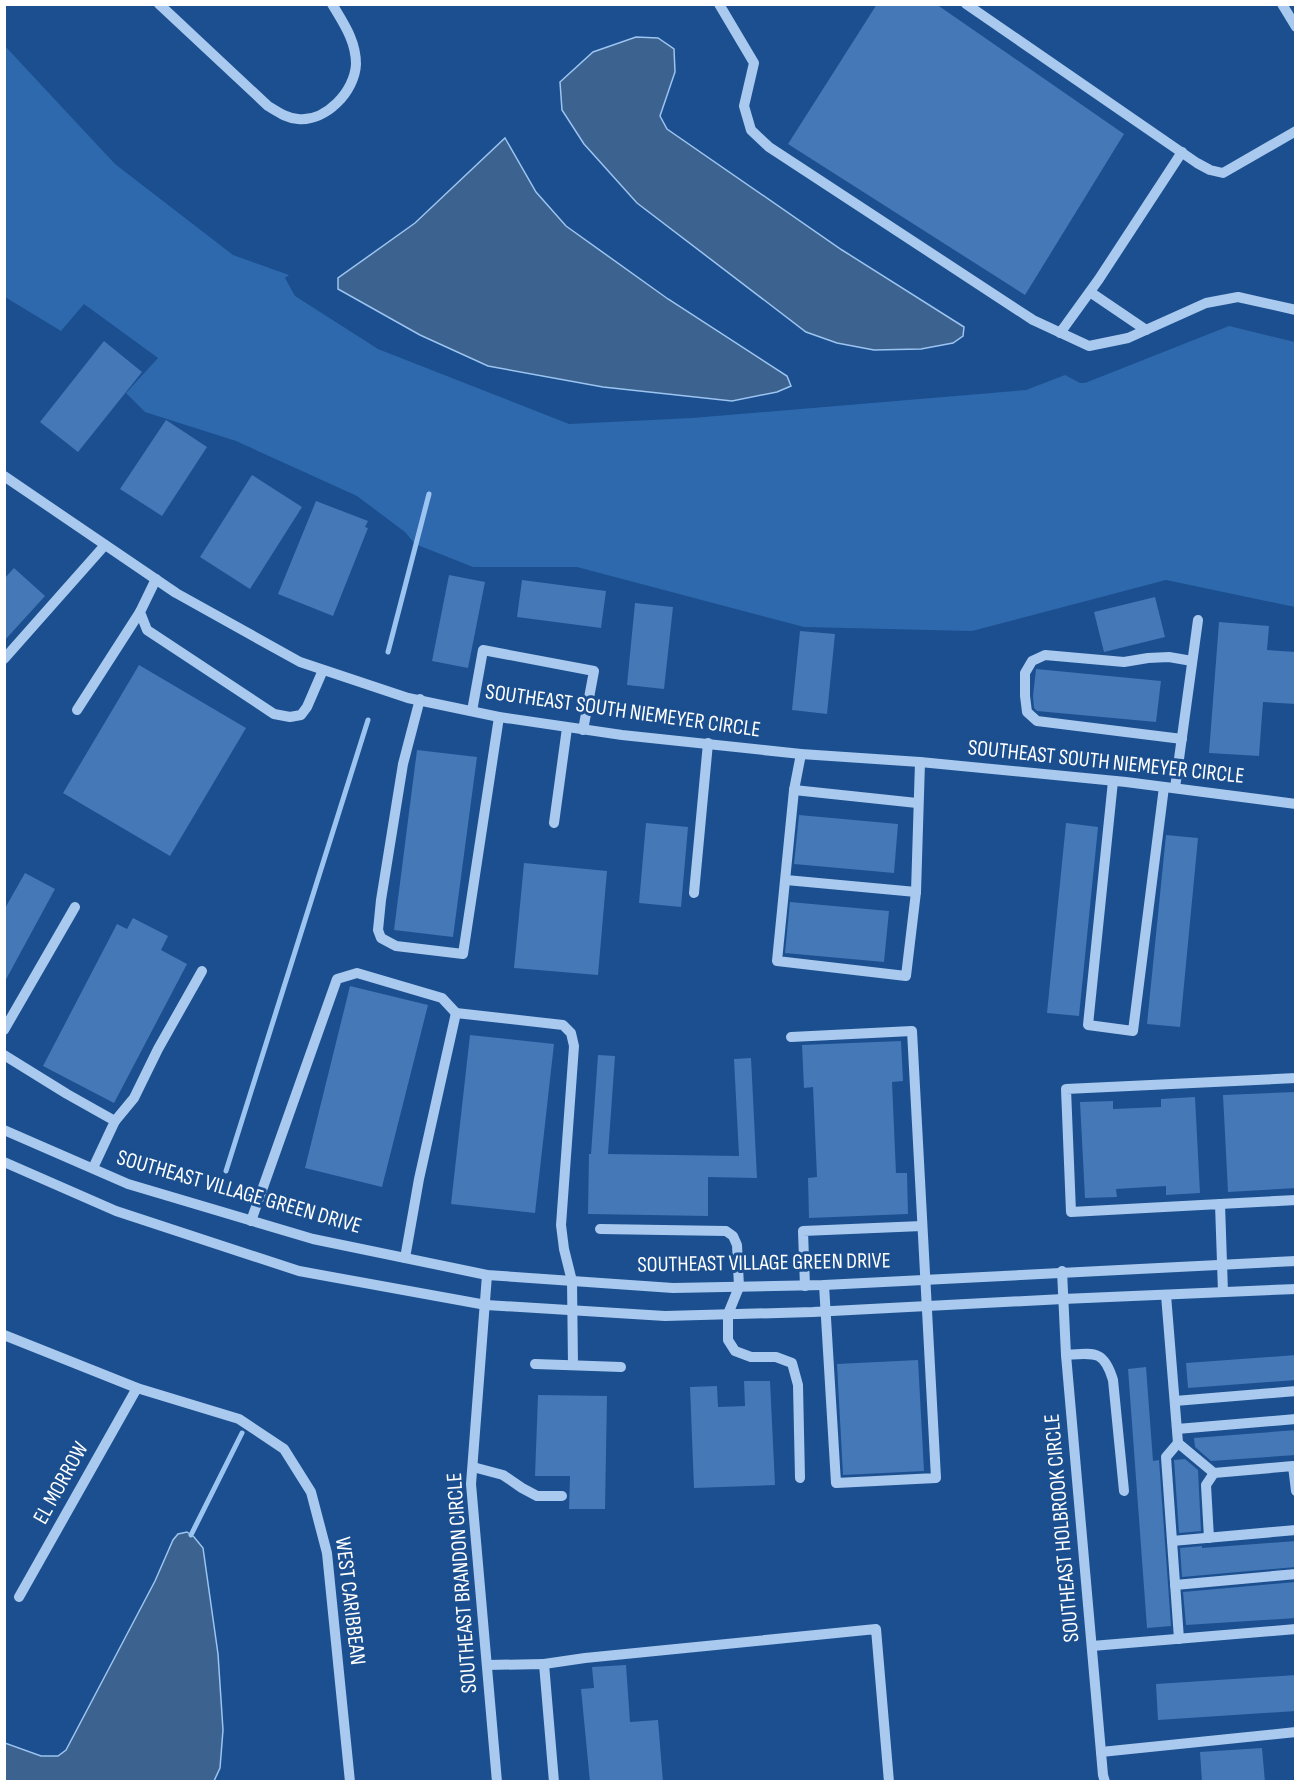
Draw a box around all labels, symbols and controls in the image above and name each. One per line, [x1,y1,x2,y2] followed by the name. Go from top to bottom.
[484,678,762,744] street label: SOUTHEAST SOUTH NIEMEYER CIRCLE
[967,734,1245,790] street label: SOUTHEAST SOUTH NIEMEYER CIRCLE
[114,1144,364,1240] street label: SOUTHEAST VILLAGE GREEN DRIVE
[637,1247,891,1279] street label: SOUTHEAST VILLAGE GREEN DRIVE
[1039,1413,1085,1643] street label: SOUTHEAST HOLBROOK CIRCLE
[27,1437,95,1529] street label: EL MORROW
[441,1472,483,1694] street label: SOUTHEAST BRANDON CIRCLE
[329,1535,371,1667] street label: WEST CARIBBEAN

